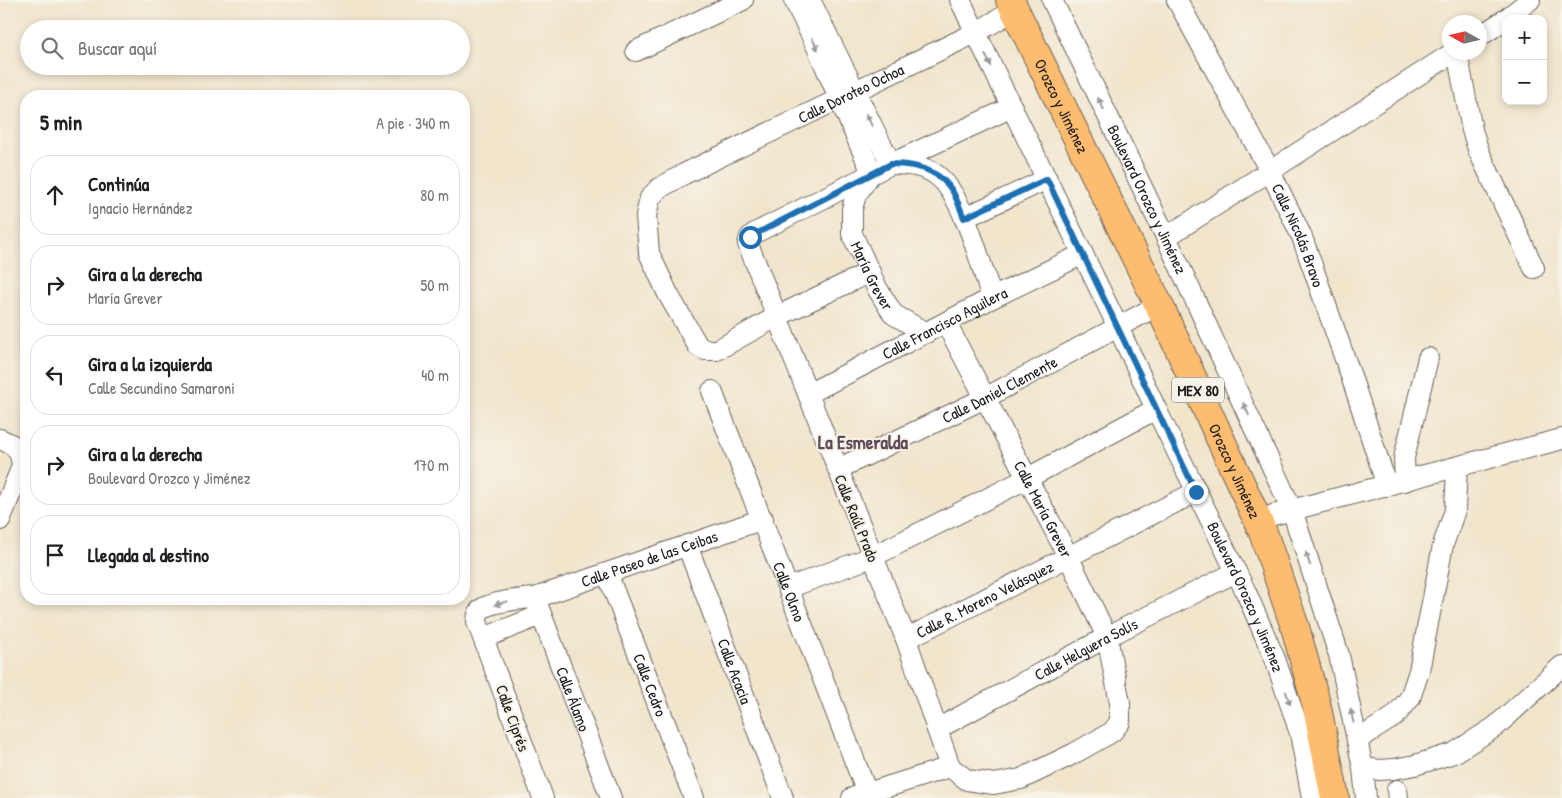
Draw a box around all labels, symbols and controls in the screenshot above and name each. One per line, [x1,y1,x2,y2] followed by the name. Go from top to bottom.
[1442,15,1487,60] north arrow
[1502,15,1547,105] map controls
[1502,15,1547,60] button: +
[20,20,470,75] search box
[38,34,66,62] icon: search
[78,35,157,61] text: Buscar aquí
[812,37,820,51] one-way arrow
[985,53,993,67] one-way arrow
[1029,55,1094,157] street label: Orozco y Jiménez
[794,58,907,128] street label: Calle Doroteo Ochoa
[1502,60,1547,105] button: −
[1097,97,1106,112] one-way arrow
[40,108,82,137] text: 5 min
[376,112,450,134] text: A pie · 340 m
[865,113,873,127] one-way arrow
[1103,121,1193,278] street label: Boulevard Orozco y Jiménez
[88,171,149,197] text: Continúa
[1267,180,1330,291] street label: Calle Nicolás Bravo
[41,181,69,209] icon: ahead
[420,184,449,206] text: 80 m
[88,197,193,219] text: Ignacio Hernández
[739,226,762,249] route start
[846,238,899,314] street label: María Grever
[88,261,202,287] text: Gira a la derecha
[41,271,69,299] icon: right
[421,274,449,296] text: 50 m
[878,281,1011,364] street label: Calle Francisco Aguilera
[88,287,163,309] text: María Grever
[938,350,1061,428] street label: Calle Daniel Clemente
[88,351,212,377] text: Gira a la izquierda
[41,361,69,389] icon: left
[421,364,449,386] text: 40 m
[88,377,235,399] text: Calle Secundino Samaroni
[1172,378,1224,402] road number: MEX 80
[1241,402,1250,417] one-way arrow
[1204,420,1266,522] street label: Orozco y Jiménez
[818,429,908,455] district label: La Esmeralda
[88,441,202,467] text: Gira a la derecha
[41,451,69,479] icon: right
[414,454,449,476] text: 170 m
[1009,457,1078,561] street label: Calle María Grever
[88,467,251,489] text: Boulevard Orozco y Jiménez
[829,471,885,566] street label: Calle Raúl Prado
[1185,481,1208,504] route end
[1202,518,1290,675] street label: Boulevard Orozco y Jiménez
[578,525,720,592] street label: Calle Paseo de las Ceibas
[41,541,69,569] icon: arrive
[88,542,209,568] text: Llegada al destino
[1304,552,1311,567] one-way arrow
[912,555,1057,643] street label: Calle R. Moreno Velásquez
[768,558,811,625] street label: Calle Olmo
[493,600,508,608] one-way arrow
[1030,612,1141,685] street label: Calle Helguera Solís
[712,635,757,707] street label: Calle Acacia
[628,650,673,720] street label: Calle Cedro
[551,663,596,735] street label: Calle Álamo
[491,681,535,755] street label: Calle Ciprés
[1285,690,1292,705] one-way arrow
[1347,707,1355,723] one-way arrow

